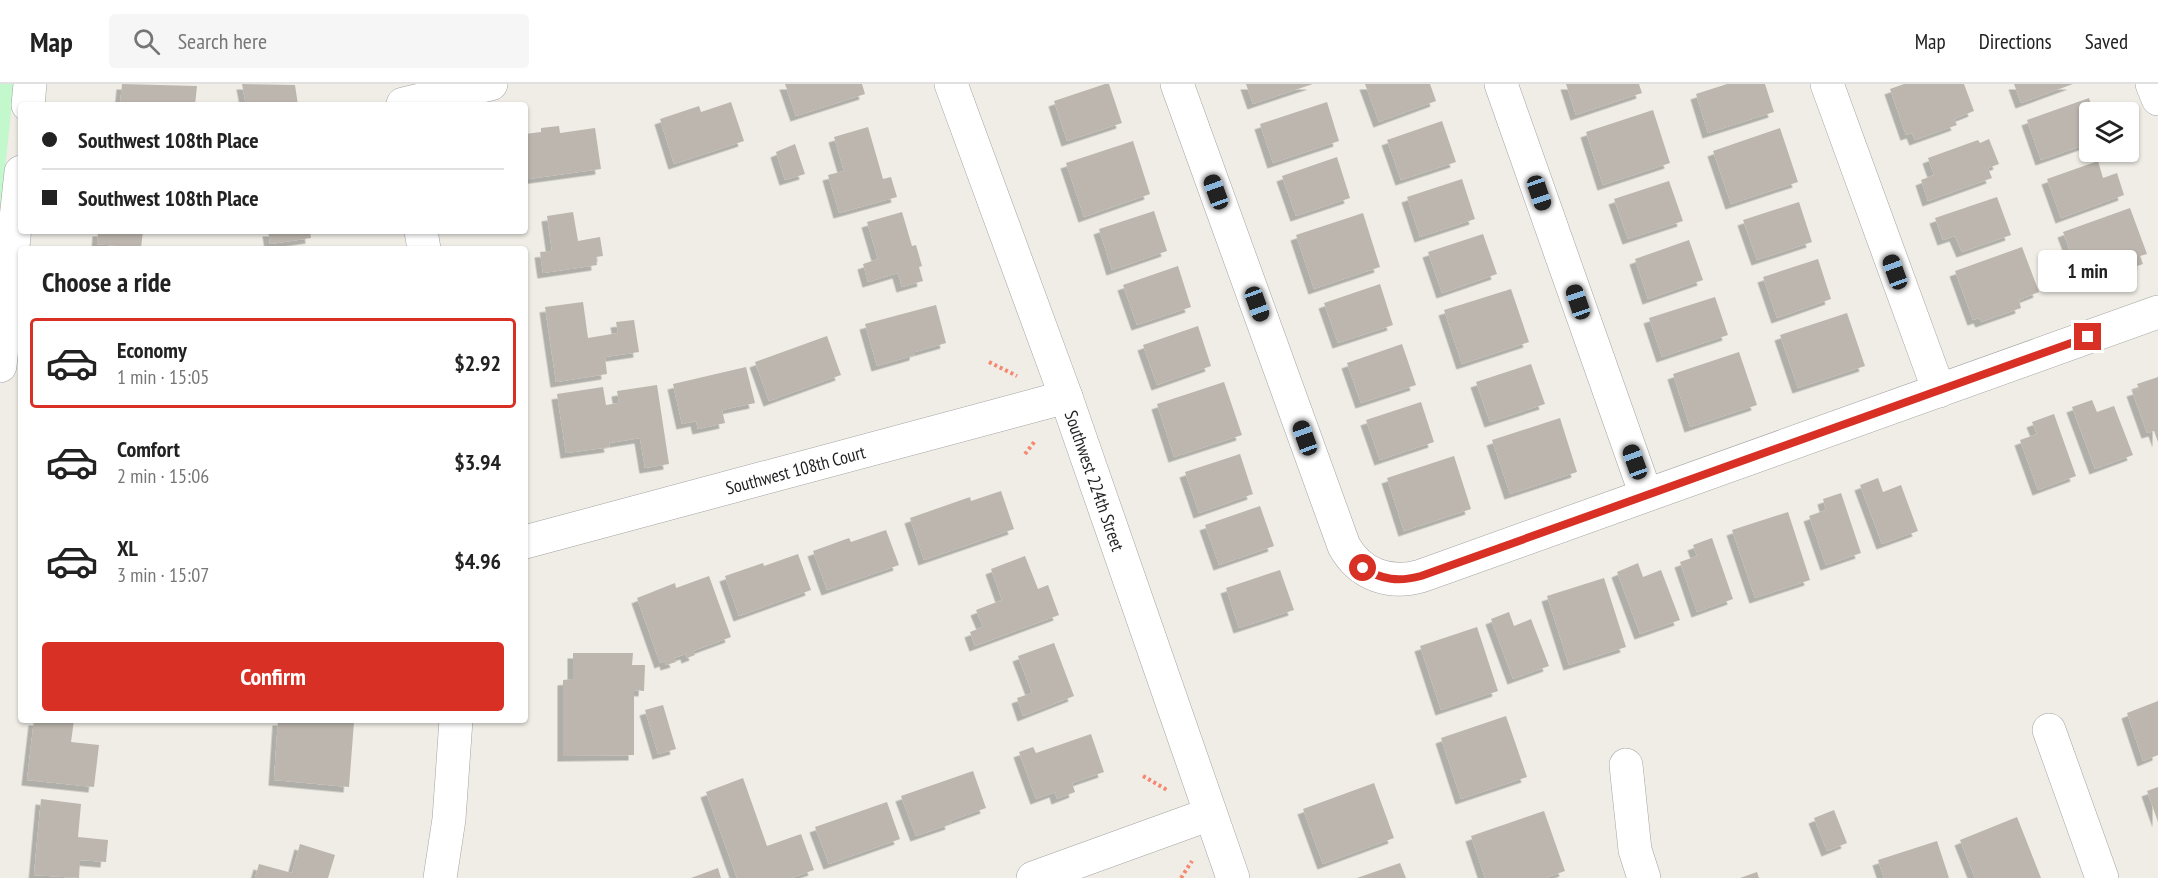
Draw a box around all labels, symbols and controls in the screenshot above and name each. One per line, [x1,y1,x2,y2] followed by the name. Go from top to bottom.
[109,14,529,68] search box
[30,23,73,60] text: Map
[130,25,163,58] icon: search
[178,27,267,55] text: Search here
[1915,28,1946,55] text: Map
[1979,28,2052,55] text: Directions
[2085,28,2128,55] text: Saved
[2079,102,2139,162] map controls
[2079,102,2139,162] button: layers
[78,126,259,154] text: Southwest 108th Place
[1201,172,1231,212] car
[1525,173,1553,213] car
[78,184,259,212] text: Southwest 108th Place
[2038,250,2138,292] callout: 1 min
[1880,252,1910,292] car
[2067,258,2108,284] text: 1 min
[42,265,171,299] text: Choose a ride
[1564,282,1592,322] car
[1242,284,1272,324] car
[2074,323,2101,350] route end
[45,336,99,390] icon: car
[117,336,187,364] text: Economy
[454,349,501,377] text: $2.92
[117,364,209,390] text: 1 min · 15:05
[1060,407,1130,554] street label: Southwest 224th Street
[1290,418,1320,458] car
[45,435,99,489] icon: car
[117,435,180,463] text: Comfort
[723,440,868,499] street label: Southwest 108th Court
[1620,442,1650,482] car
[454,448,501,476] text: $3.94
[117,463,209,489] text: 2 min · 15:06
[45,534,99,588] icon: car
[117,534,138,562] text: XL
[454,547,501,575] text: $4.96
[1349,554,1376,581] route start
[117,562,209,588] text: 3 min · 15:07
[42,642,504,711] button: Confirm

